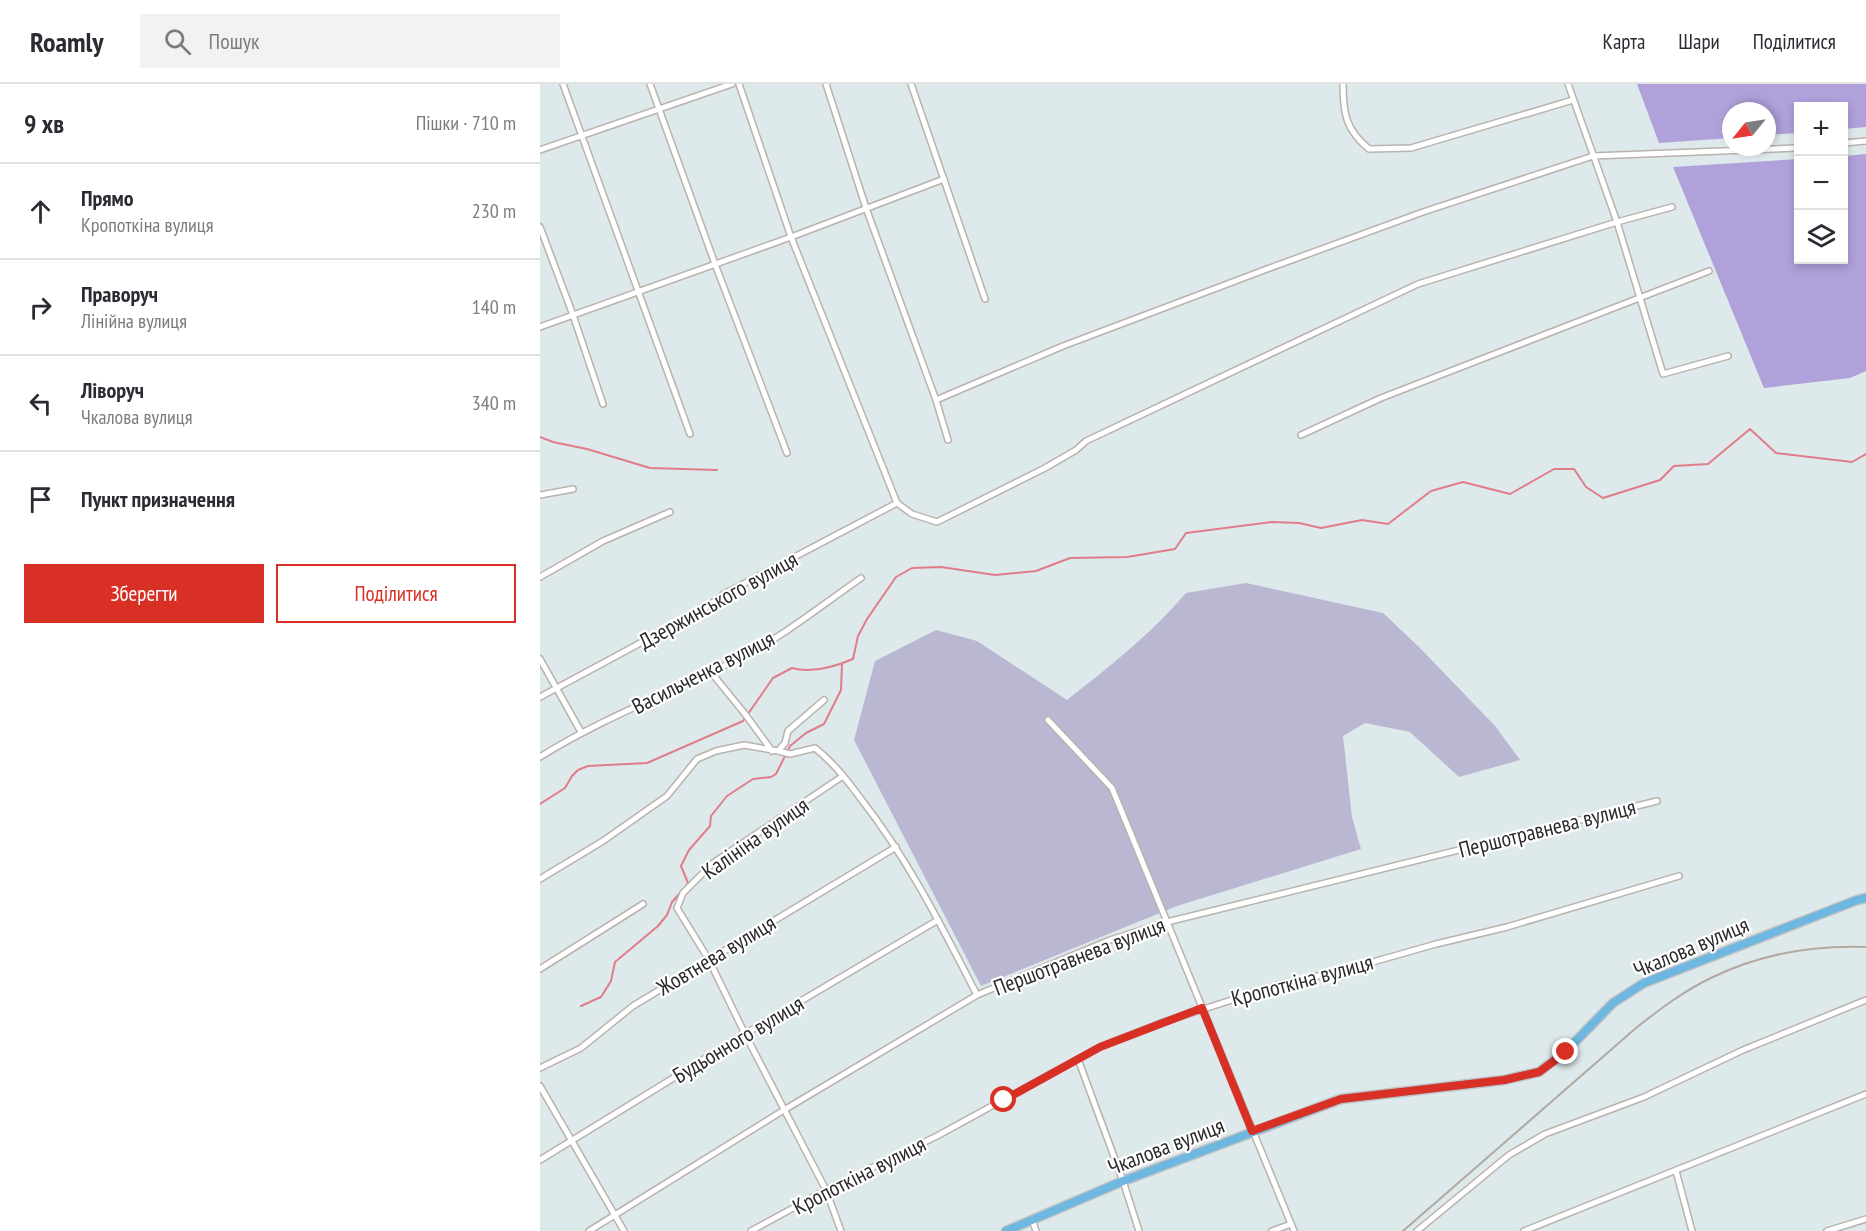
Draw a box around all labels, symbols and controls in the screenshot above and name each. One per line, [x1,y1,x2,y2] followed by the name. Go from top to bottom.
[140,14,560,68] search box
[30,23,104,60] text: Roamly
[161,25,194,58] icon: search
[209,27,260,55] text: Пошук
[1603,28,1645,55] text: Карта
[1678,28,1720,55] text: Шари
[1753,28,1836,55] text: Поділитися
[1722,102,1776,156] north arrow
[1794,102,1848,264] map controls
[1794,102,1848,156] button: +
[24,107,64,140] text: 9 хв
[416,110,516,136] text: Пішки · 710 m
[1794,156,1848,210] button: −
[81,184,134,212] text: Прямо
[24,195,57,228] icon: ahead
[472,198,516,224] text: 230 m
[1794,210,1848,264] button: layers
[81,212,213,238] text: Кропоткіна вулиця
[81,280,158,308] text: Праворуч
[24,291,57,324] icon: right
[472,294,516,320] text: 140 m
[81,308,187,334] text: Лінійна вулиця
[81,376,144,404] text: Ліворуч
[24,387,57,420] icon: left
[472,390,516,416] text: 340 m
[81,404,192,430] text: Чкалова вулиця
[24,483,57,516] icon: arrive
[81,485,235,513] text: Пункт призначення
[634,545,802,655] street label: Дзержинського вулиця
[24,564,264,623] button: Зберегти
[276,564,516,623] button: Поділитися
[627,624,779,720] street label: Васильченка вулиця
[696,791,814,885] street label: Калініна вулиця
[1456,792,1638,864] street label: Першотравнева вулиця
[651,909,781,1002] street label: Жовтнева вулиця
[989,910,1169,1002] street label: Першотравнева вулиця
[1629,910,1753,984] street label: Чкалова вулиця
[1228,948,1376,1012] street label: Кропоткіна вулиця
[667,989,809,1089] street label: Будьонного вулиця
[1552,1038,1578,1064] route end
[990,1086,1016,1112] route start
[1104,1111,1228,1181] street label: Чкалова вулиця
[788,1129,930,1221] street label: Кропоткіна вулиця

